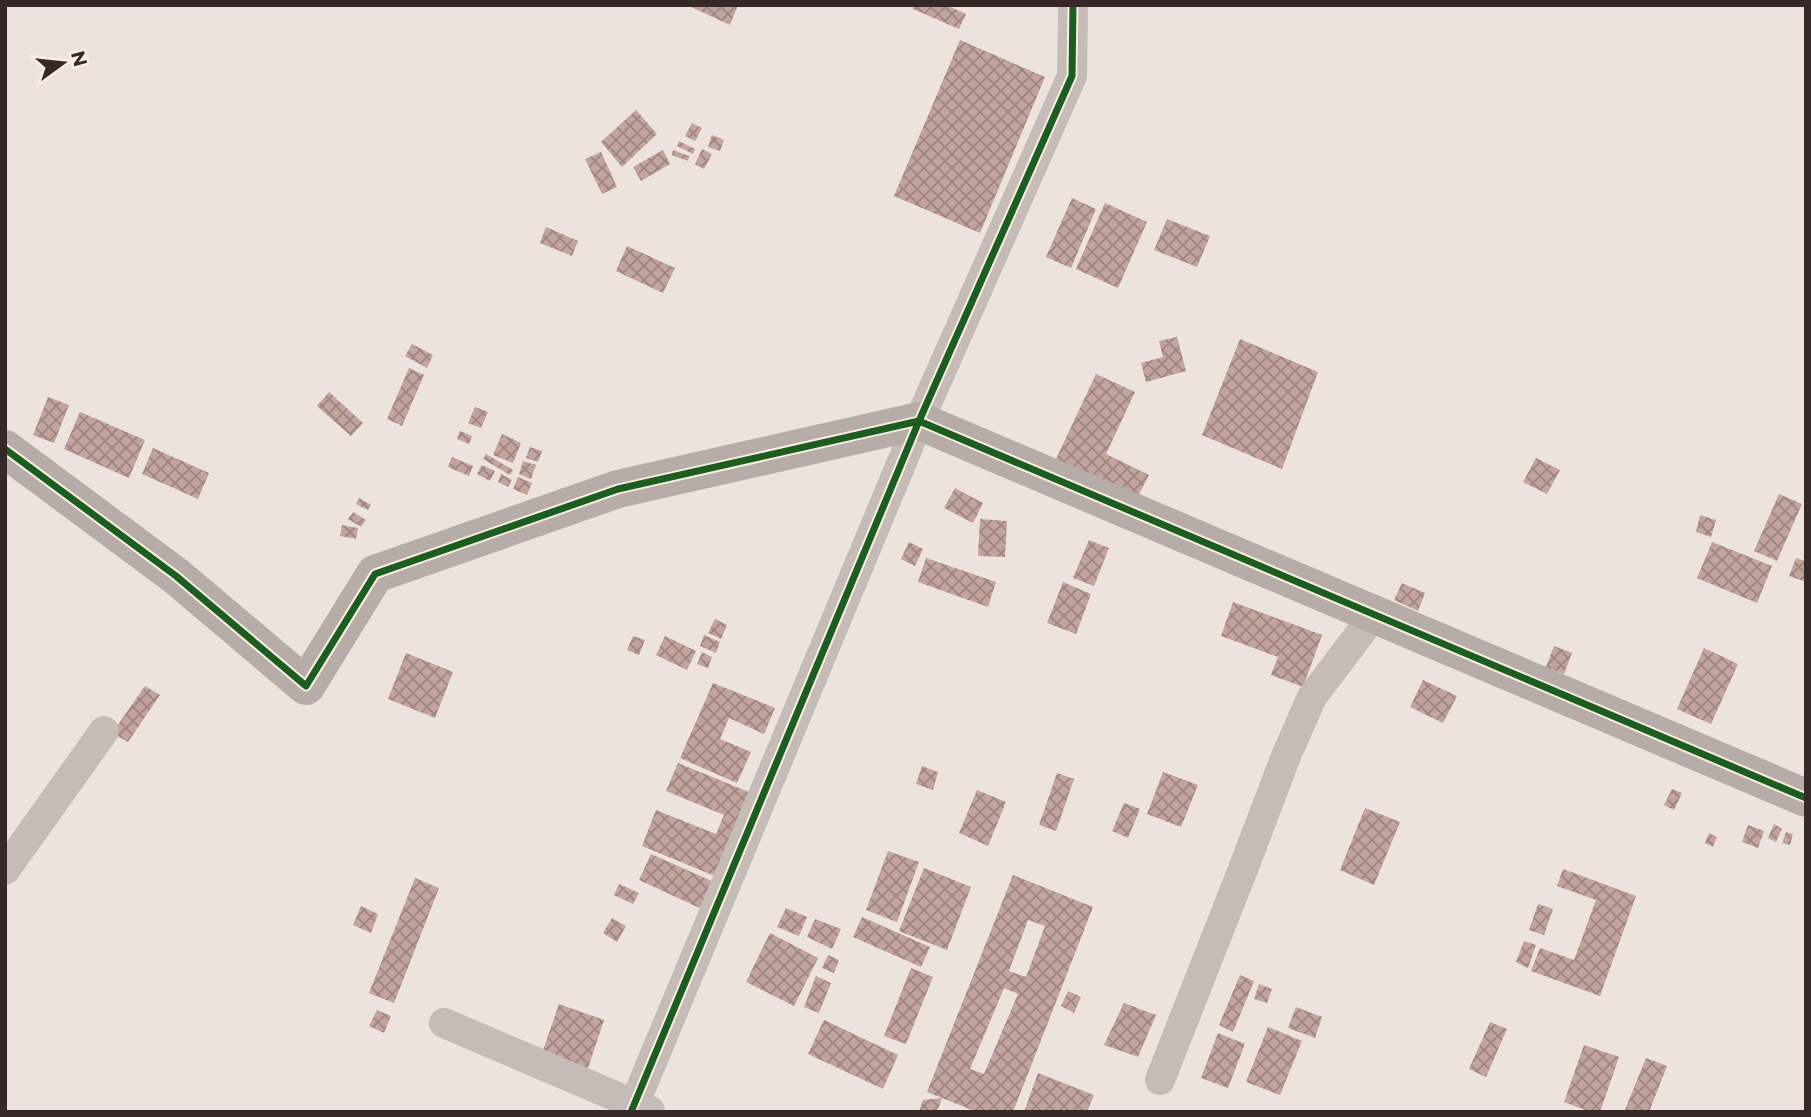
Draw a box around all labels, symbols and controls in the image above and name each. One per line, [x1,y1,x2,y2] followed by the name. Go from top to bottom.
[28,28,98,98] north arrow
[66,48,92,69] text: N

